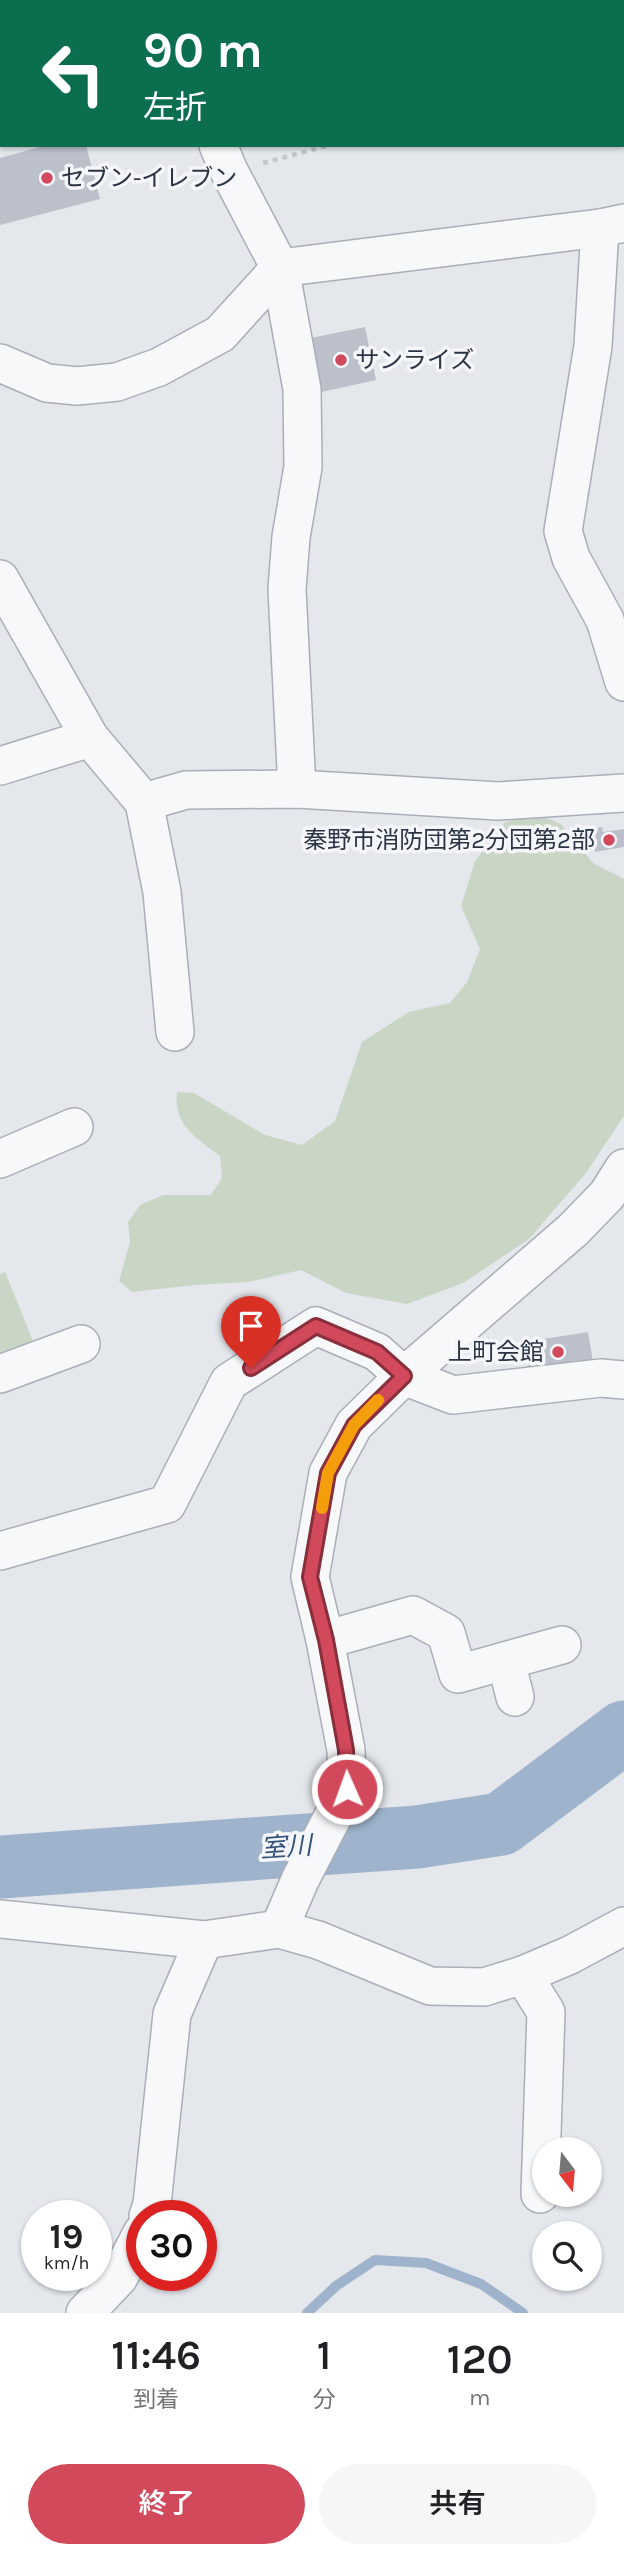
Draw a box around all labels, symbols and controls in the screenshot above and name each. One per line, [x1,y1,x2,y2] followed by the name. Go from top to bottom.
[143,22,263,79] text: 90 m
[28,28,119,119] icon: left
[143,89,207,126] text: 左折
[61,164,237,192] place label: セブン-イレブン
[39,170,55,186] marker: セブン-イレブン
[355,346,474,374] place label: サンライズ
[333,352,349,368] marker: サンライズ
[303,826,595,854] place label: 秦野市消防団第2分団第2部
[601,832,617,848] marker: 秦野市消防団第2分団第2部
[221,1296,281,1368] pin
[232,1307,270,1345] icon: arrive
[448,1338,544,1366] place label: 上町会館
[550,1344,566,1360] marker: 上町会館
[310,1752,384,1826] position arrow
[259,1830,316,1864] water label: 室川
[532,2137,602,2207] north arrow
[532,2137,602,2291] map controls
[126,2200,217,2291] speed limit sign: 30
[50,2216,83,2257] text: 19
[532,2221,602,2291] button: search
[44,2252,89,2274] text: km/h
[111,2330,201,2380] text: 11:46
[317,2330,331,2380] text: 1
[447,2334,513,2384] text: 120
[469,2384,490,2411] text: m
[133,2386,179,2413] text: 到着
[312,2386,335,2413] text: 分
[28,2464,305,2544] button: 終了
[319,2464,596,2544] button: 共有

